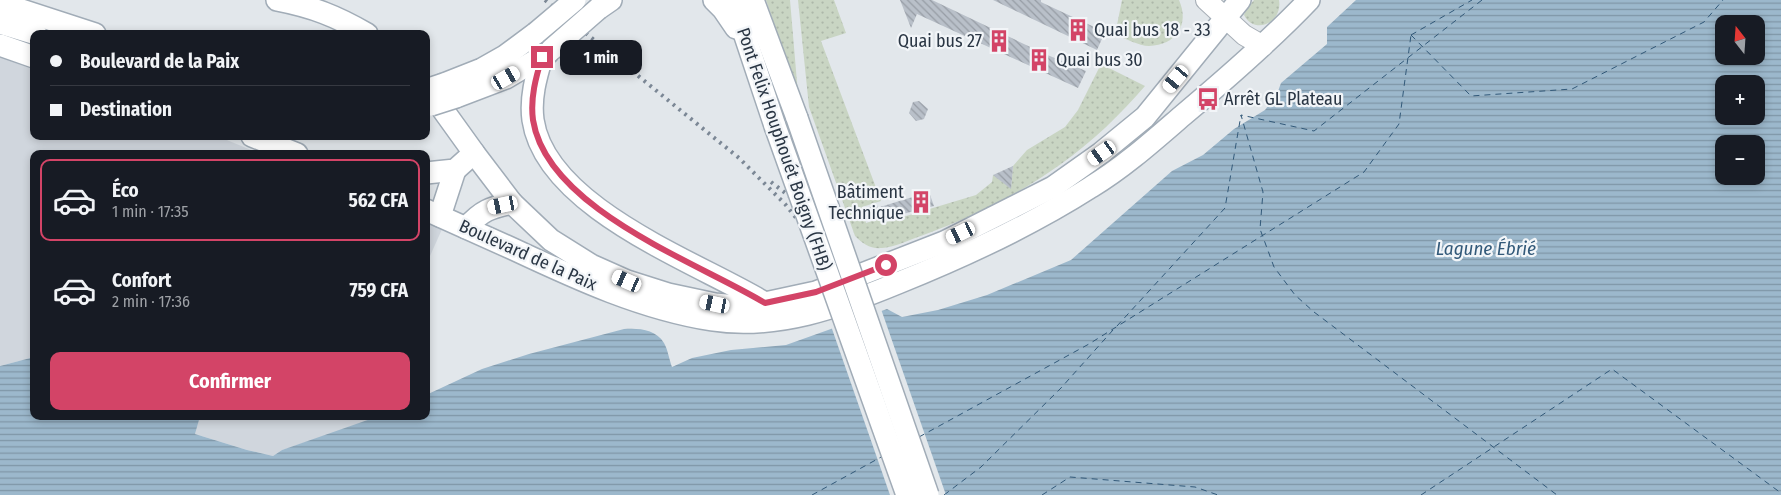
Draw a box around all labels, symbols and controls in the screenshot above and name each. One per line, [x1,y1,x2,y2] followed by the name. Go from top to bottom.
[1715,15,1765,65] north arrow
[1715,15,1765,185] map controls
[1065,17,1091,43] building icon: Quai bus 18 - 33
[1094,19,1211,41] place label: Quai bus 18 - 33
[732,25,836,273] street label: Pont Felix Houphouét Boigny (FHB)
[986,28,1012,54] building icon: Quai bus 27
[898,30,982,52] place label: Quai bus 27
[560,40,642,74] callout: 1 min
[531,46,553,68] route end
[1026,47,1052,73] building icon: Quai bus 30
[584,48,618,67] text: 1 min
[1056,49,1143,71] place label: Quai bus 30
[80,50,239,73] text: Boulevard de la Paix
[1160,63,1191,95] car
[489,64,522,92] car
[1715,75,1765,125] button: +
[1195,86,1221,112] bus stop icon: Arrêt GL Plateau
[1224,88,1342,110] place label: Arrêt GL Plateau
[80,98,172,121] text: Destination
[1715,135,1765,185] button: −
[1085,138,1118,168] car
[52,178,97,223] icon: car
[112,179,139,202] text: Éco
[829,181,904,224] place label: Bâtiment Technique
[348,189,408,212] text: 562 CFA
[908,189,934,215] building icon: Bâtiment Technique
[486,195,519,215] car
[112,202,189,221] text: 1 min · 17:35
[456,215,600,295] street label: Boulevard de la Paix
[944,220,977,246] car
[1436,237,1536,260] water label: Lagune Ébrié
[875,254,897,276] route start
[52,268,97,313] icon: car
[610,268,643,294] car
[112,269,172,292] text: Confort
[350,279,408,302] text: 759 CFA
[112,292,190,311] text: 2 min · 17:36
[698,294,731,314] car
[50,352,410,410] button: Confirmer

